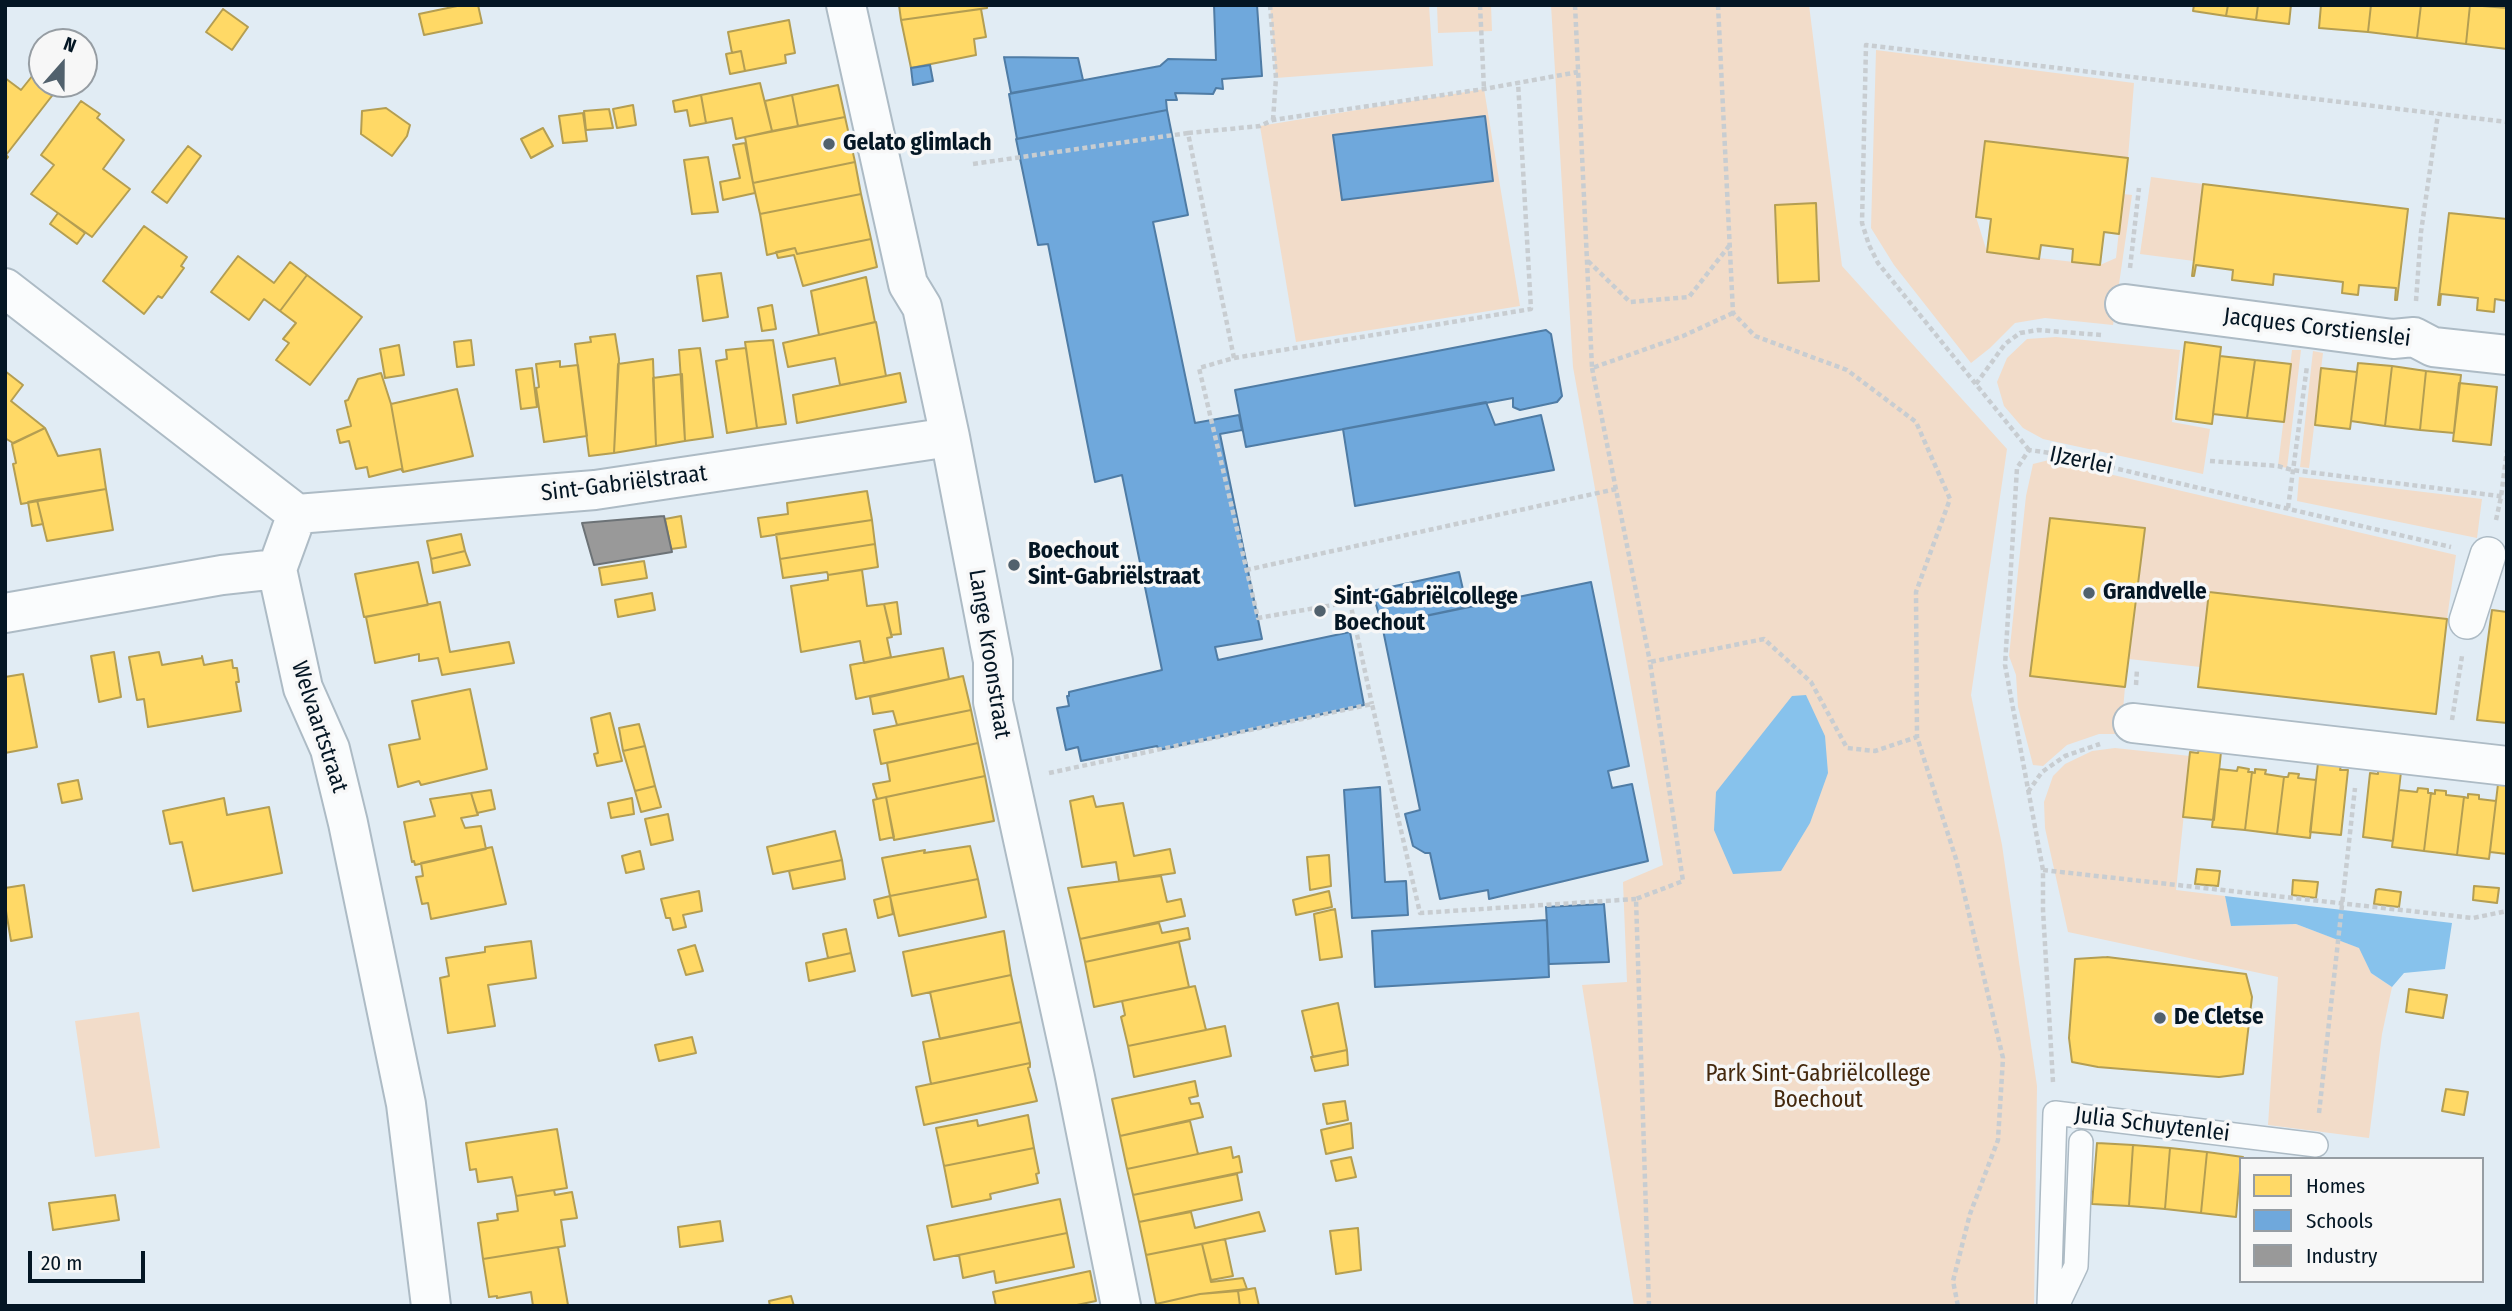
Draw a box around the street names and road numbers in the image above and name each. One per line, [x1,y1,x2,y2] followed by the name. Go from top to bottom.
[2222,303,2412,353] street label: Jacques Corstienslei
[2047,441,2115,481] street label: IJzerlei
[539,460,709,508] street label: Sint-Gabriëlstraat
[962,567,1016,741] street label: Lange Kroonstraat
[285,658,353,796] street label: Welvaartstraat
[2073,1102,2231,1148] street label: Julia Schuytenlei

